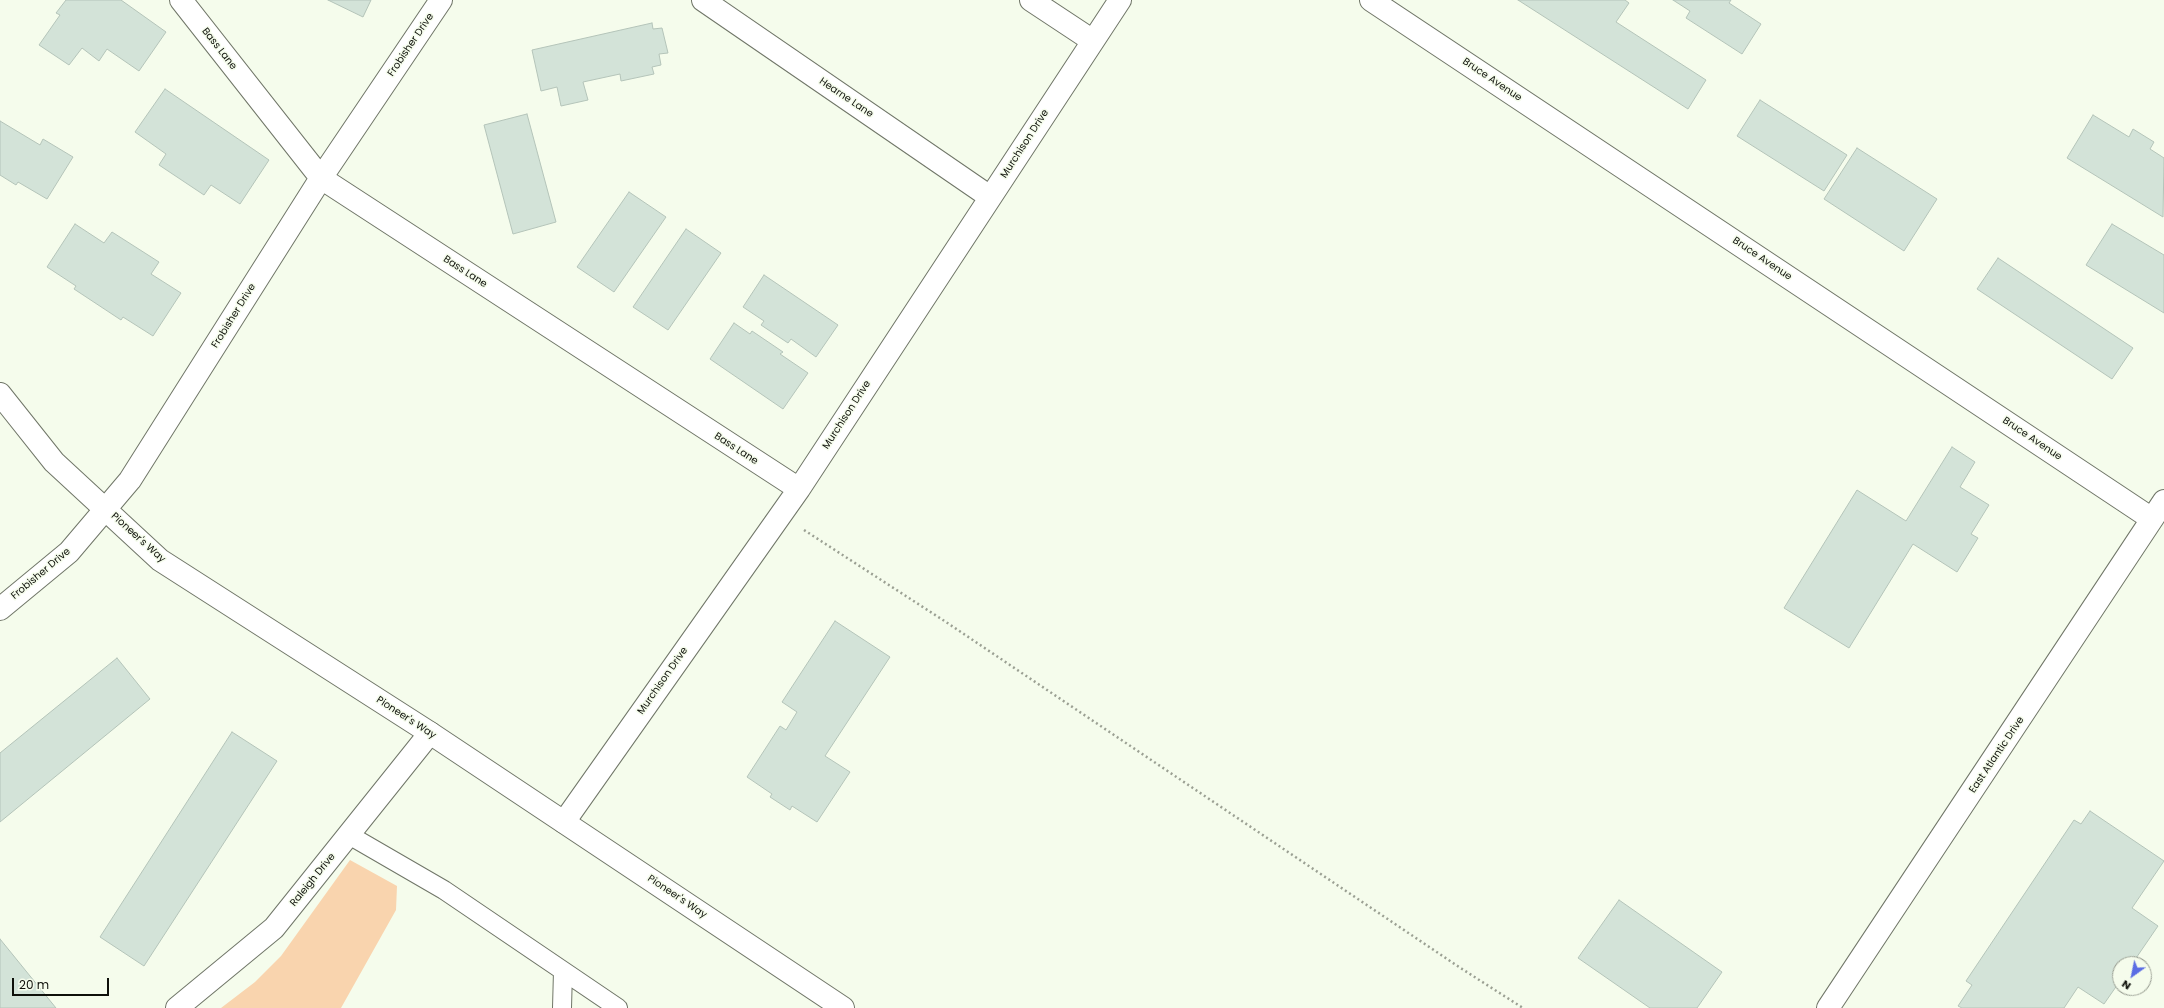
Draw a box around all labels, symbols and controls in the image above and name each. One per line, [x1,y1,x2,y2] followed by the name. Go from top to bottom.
[385,11,437,79] street label: Frobisher Drive
[199,26,239,72] street label: Bass Lane
[1460,56,1524,104] street label: Bruce Avenue
[817,76,875,120] street label: Hearne Lane
[998,107,1052,181] street label: Murchison Drive
[1730,235,1794,283] street label: Bruce Avenue
[441,253,489,291] street label: Bass Lane
[209,282,259,350] street label: Frobisher Drive
[820,378,874,452] street label: Murchison Drive
[2000,415,2064,463] street label: Bruce Avenue
[712,430,760,468] street label: Bass Lane
[108,511,168,565] street label: Pioneer's Way
[9,546,73,602] street label: Frobisher Drive
[635,645,691,717] street label: Murchison Drive
[374,694,438,742] street label: Pioneer's Way
[1967,715,2027,795] street label: East Atlantic Drive
[288,851,338,909] street label: Raleigh Drive
[645,873,709,921] street label: Pioneer's Way
[2112,956,2152,996] north arrow
[14,970,111,996] scale bar
[19,976,49,993] text: 20 m
[2118,976,2134,994] text: N

